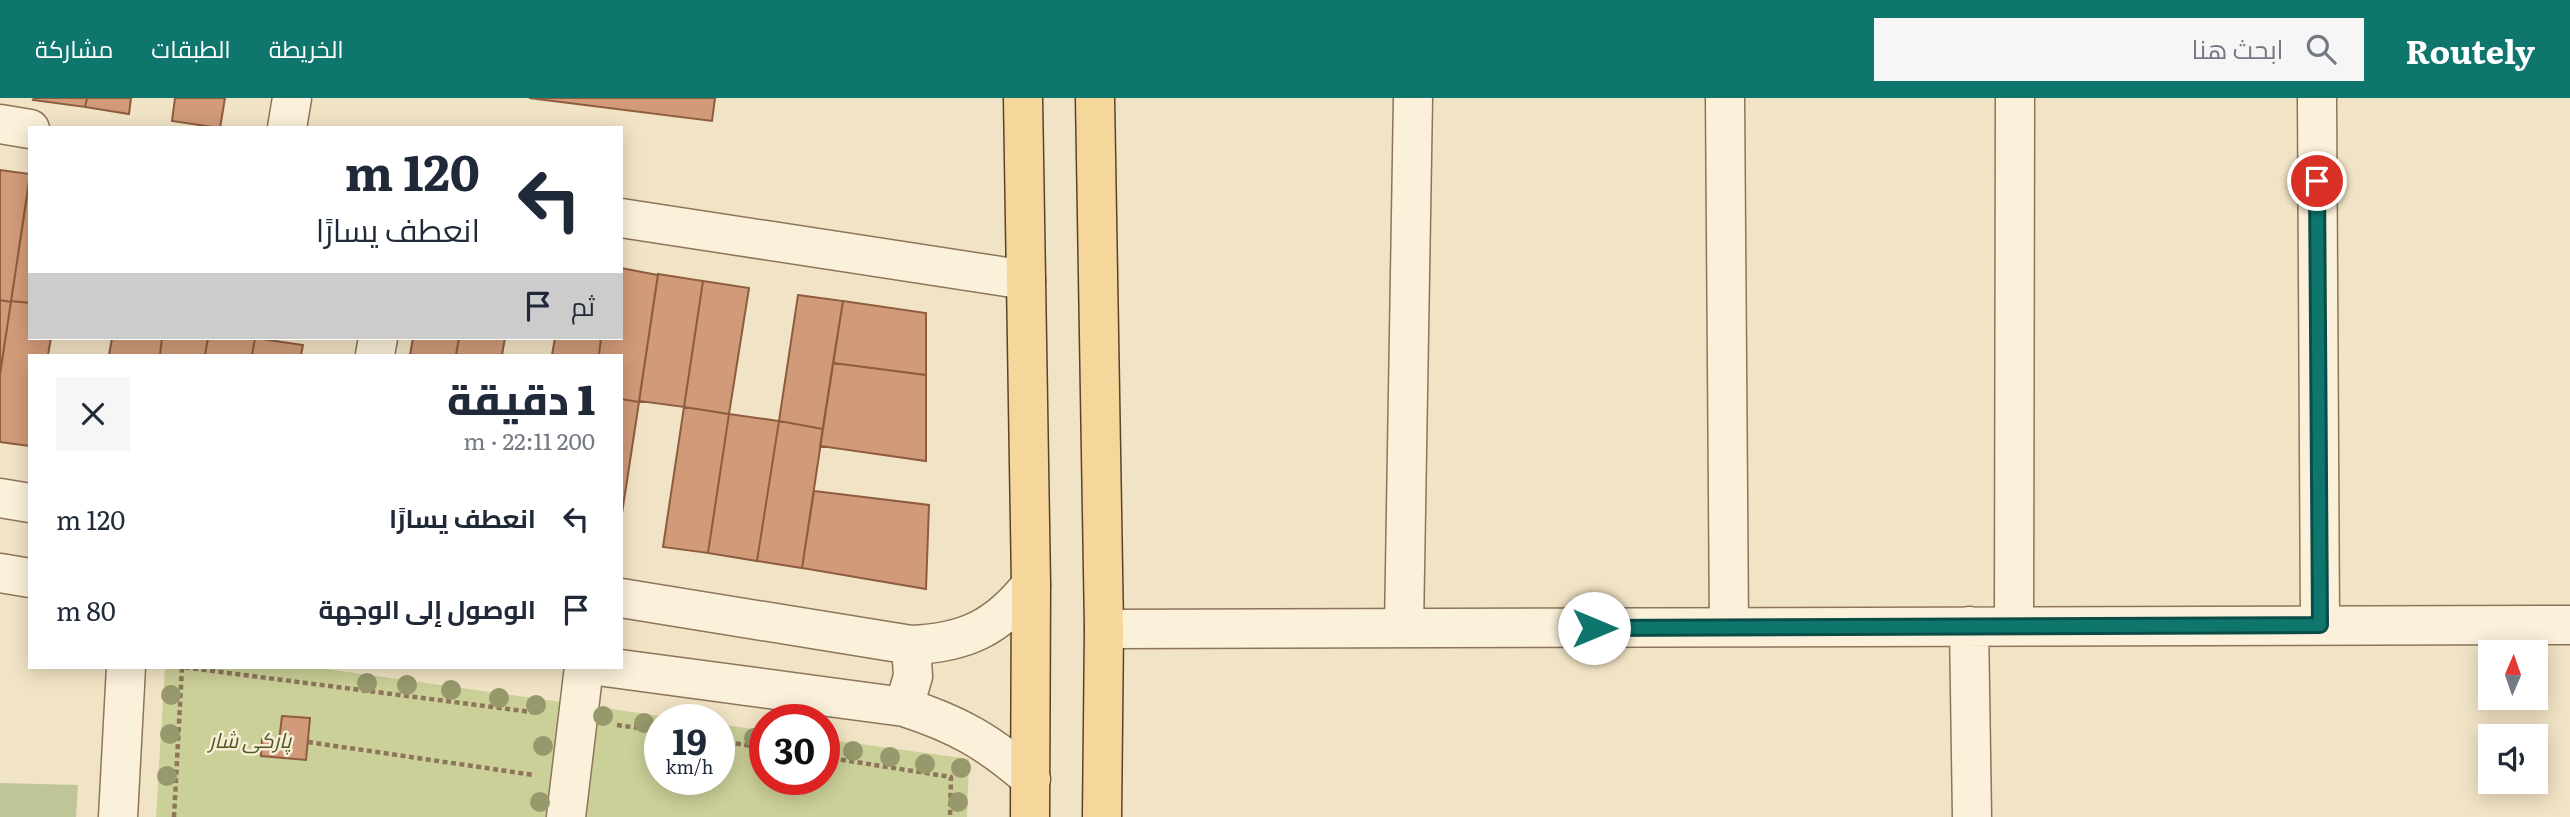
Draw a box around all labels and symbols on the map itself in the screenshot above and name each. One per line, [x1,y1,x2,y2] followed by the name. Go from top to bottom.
[2287,151,2347,211] pin
[1557,591,1631,665] position arrow
[2478,640,2548,710] north arrow
[749,704,840,795] speed limit sign: 30
[206,723,292,755] park label: پارکی شار

